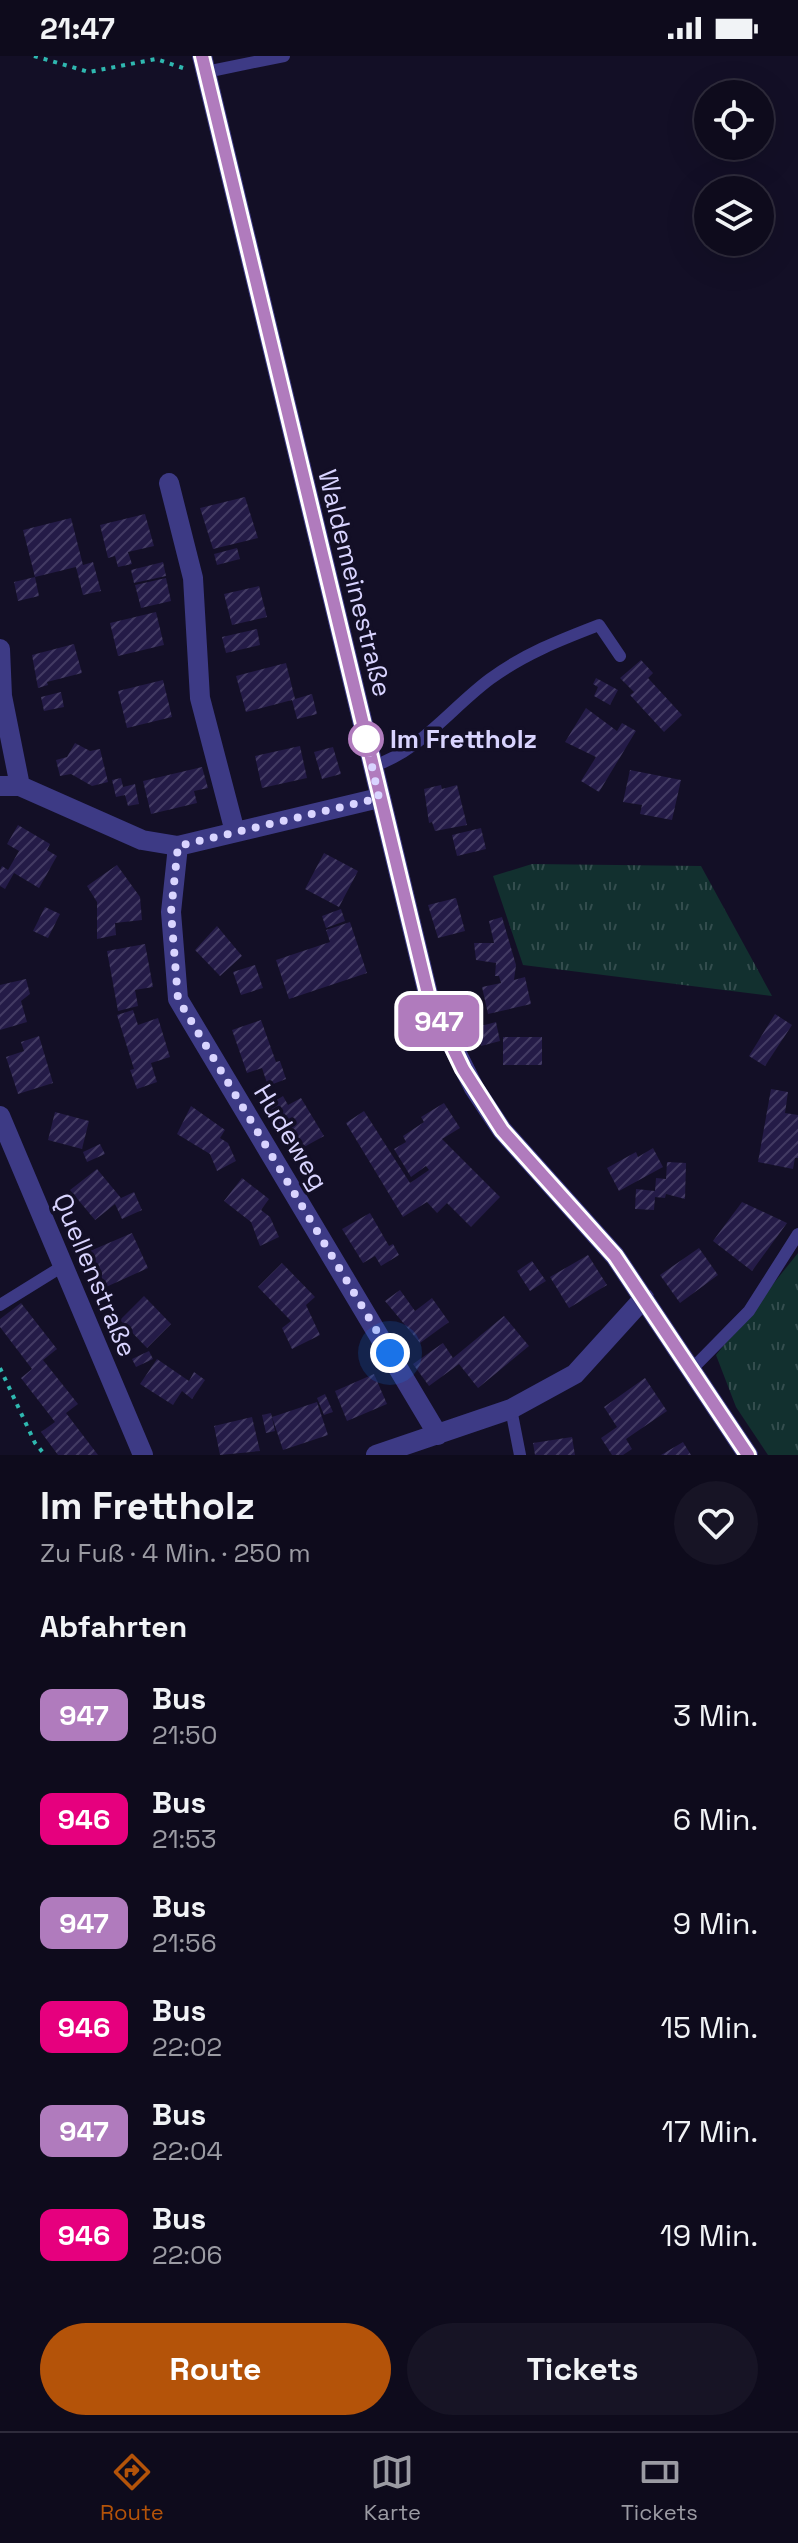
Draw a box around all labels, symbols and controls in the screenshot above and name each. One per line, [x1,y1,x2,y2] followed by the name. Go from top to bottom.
[40,9,115,48] text: 21:47
[694,80,774,256] map controls
[694,80,774,160] button: locate
[694,176,774,256] button: layers
[310,466,400,700] street label: Waldemeinestraße
[349,722,383,756] marker: Im Frettholz
[390,722,537,756] place label: Im Frettholz
[393,995,485,1047] line badge: 947
[414,1003,464,1039] text: 947
[246,1078,336,1196] street label: Hudeweg
[45,1188,145,1362] street label: Quellenstraße
[370,1333,410,1373] your location
[674,1481,758,1565] button: heart
[40,1482,255,1530] text: Im Frettholz
[40,1536,311,1570] text: Zu Fuß · 4 Min. · 250 m
[40,1607,187,1646] text: Abfahrten
[152,1679,206,1718] text: Bus
[673,1696,758,1735] text: 3 Min.
[59,1697,109,1733] text: 947
[152,1718,217,1752] text: 21:50
[152,1783,206,1822] text: Bus
[673,1800,758,1839] text: 6 Min.
[58,1801,110,1837] text: 946
[152,1822,216,1856] text: 21:53
[152,1887,206,1926] text: Bus
[673,1904,758,1943] text: 9 Min.
[59,1905,109,1941] text: 947
[152,1926,217,1960] text: 21:56
[152,1991,206,2030] text: Bus
[661,2008,758,2047] text: 15 Min.
[58,2009,110,2045] text: 946
[152,2030,222,2064] text: 22:02
[152,2095,206,2134] text: Bus
[662,2112,758,2151] text: 17 Min.
[59,2113,109,2149] text: 947
[152,2134,223,2168] text: 22:04
[152,2199,206,2238] text: Bus
[660,2216,758,2255] text: 19 Min.
[58,2217,110,2253] text: 946
[152,2238,223,2272] text: 22:06
[40,2323,391,2415] button: Route
[407,2323,758,2415] button: Tickets
[100,2450,164,2526] tab: Route
[364,2450,421,2526] tab: Karte
[621,2450,698,2526] tab: Tickets

